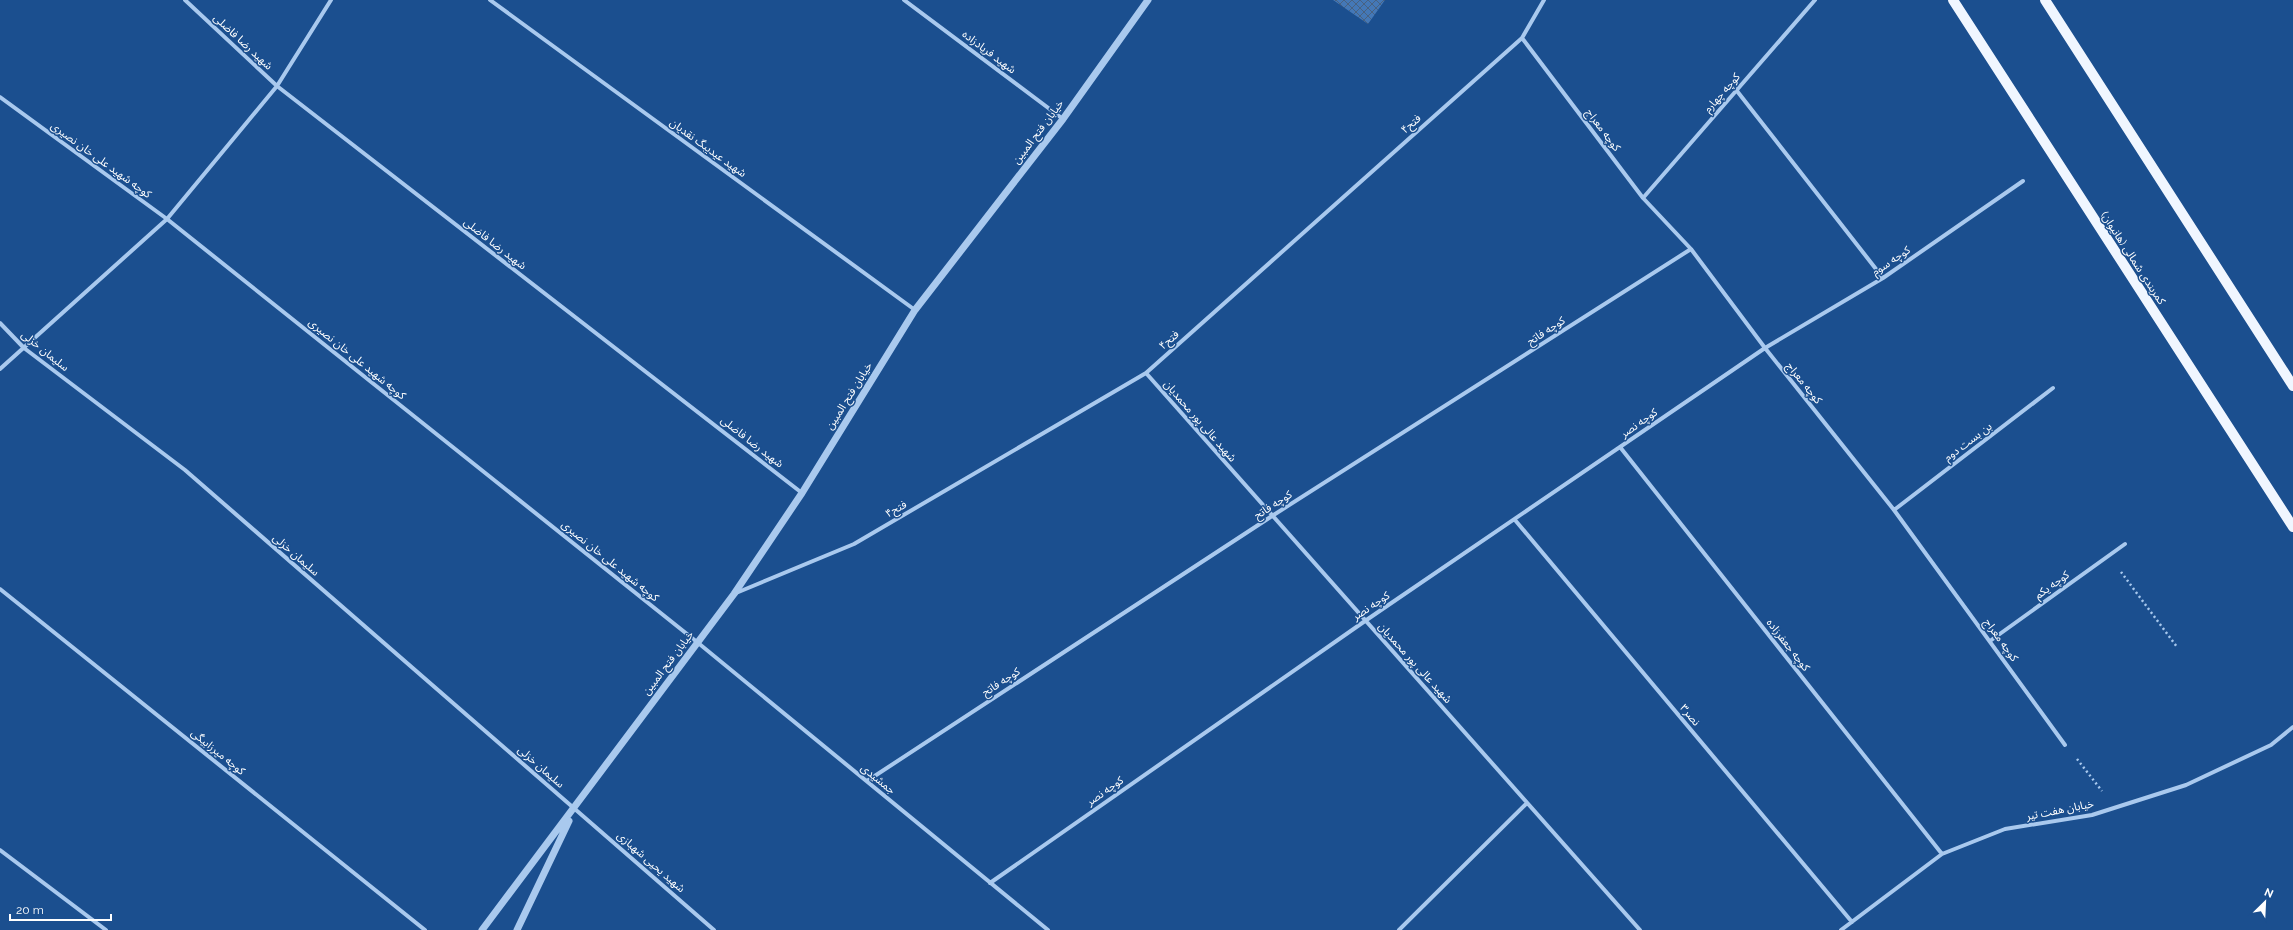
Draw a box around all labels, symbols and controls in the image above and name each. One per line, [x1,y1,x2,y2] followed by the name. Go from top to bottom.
[211,11,276,73] street label: شهید رضا فاضلی
[960,28,1019,77] street label: شهید فریادزاده
[1701,70,1744,116] street label: کوچه چهارم
[1010,97,1067,167] street label: خیابان فتح المبین
[1582,106,1623,155] street label: کوچه معراج
[1398,112,1424,137] street label: فتح۴
[667,116,749,180] street label: شهید عیدیبگ نقدیان
[48,119,154,202] street label: کوچه شهید علی خان نصیری
[2098,209,2168,307] street label: کمربندی شمالی (هانیوان)
[461,215,529,273] street label: شهید رضا فاضلی
[1869,243,1914,279] street label: کوچه سوم
[1524,314,1568,349] street label: کوچه فاتح
[305,316,409,403] street label: کوچه شهید علی خان نصیری
[19,328,72,374] street label: سلیمان خزلی
[1156,328,1182,353] street label: فتح۴
[823,359,876,433] street label: خیابان فتح المبین
[1783,360,1825,407] street label: کوچه معراج
[1160,378,1239,465] street label: شهید عالی پور محمدیان
[1617,405,1661,442] street label: کوچه نصر
[718,413,786,471] street label: شهید رضا فاضلی
[1942,420,1995,465] street label: بن بست دوم
[1251,488,1295,523] street label: کوچه فاتح
[883,498,910,521] street label: فتح۴
[558,518,662,605] street label: کوچه شهید علی خان نصیری
[270,531,322,579] street label: سلیمان خزلی
[2032,568,2073,603] street label: کوچه یکم
[1349,589,1393,625] street label: کوچه نصر
[1763,616,1813,675] street label: کوچه جعفرزاده
[1980,616,2021,665] street label: کوچه معراج
[1375,620,1455,707] street label: شهید عالی پور محمدیان
[640,628,697,698] street label: خیابان فتح المبین
[979,665,1023,700] street label: کوچه فاتح
[1677,702,1703,728] street label: نصر۳
[188,726,248,779] street label: کوچه میرزابیگی
[515,743,567,791] street label: سلیمان خزلی
[858,761,898,797] street label: جمشیدی
[1083,773,1127,810] street label: کوچه نصر
[2024,797,2095,823] street label: خیابان هفت تیر
[614,829,688,895] street label: شهید یحیی شهبازی
[2245,882,2285,922] north arrow
[2262,886,2275,901] text: N
[10,896,111,922] scale bar
[16,903,44,917] text: 20 m

